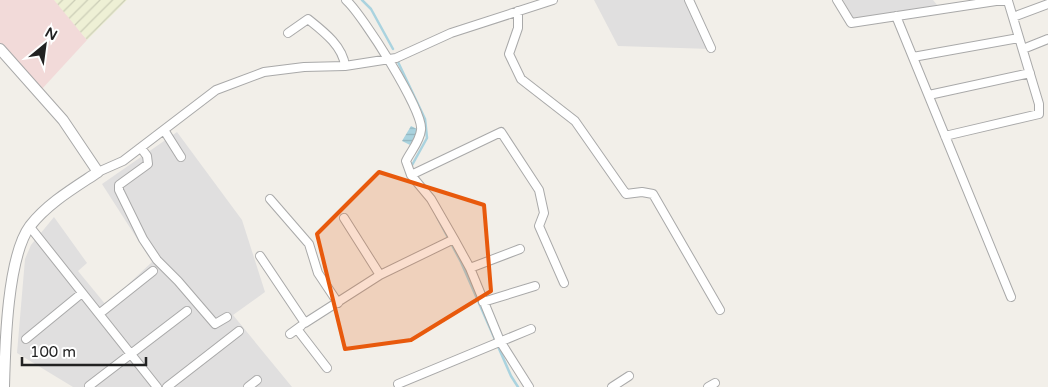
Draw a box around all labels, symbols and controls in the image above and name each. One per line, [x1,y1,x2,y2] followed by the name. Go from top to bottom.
[20,20,70,70] north arrow
[42,24,60,44] text: N
[22,334,146,366] scale bar
[30,343,76,361] text: 100 m

